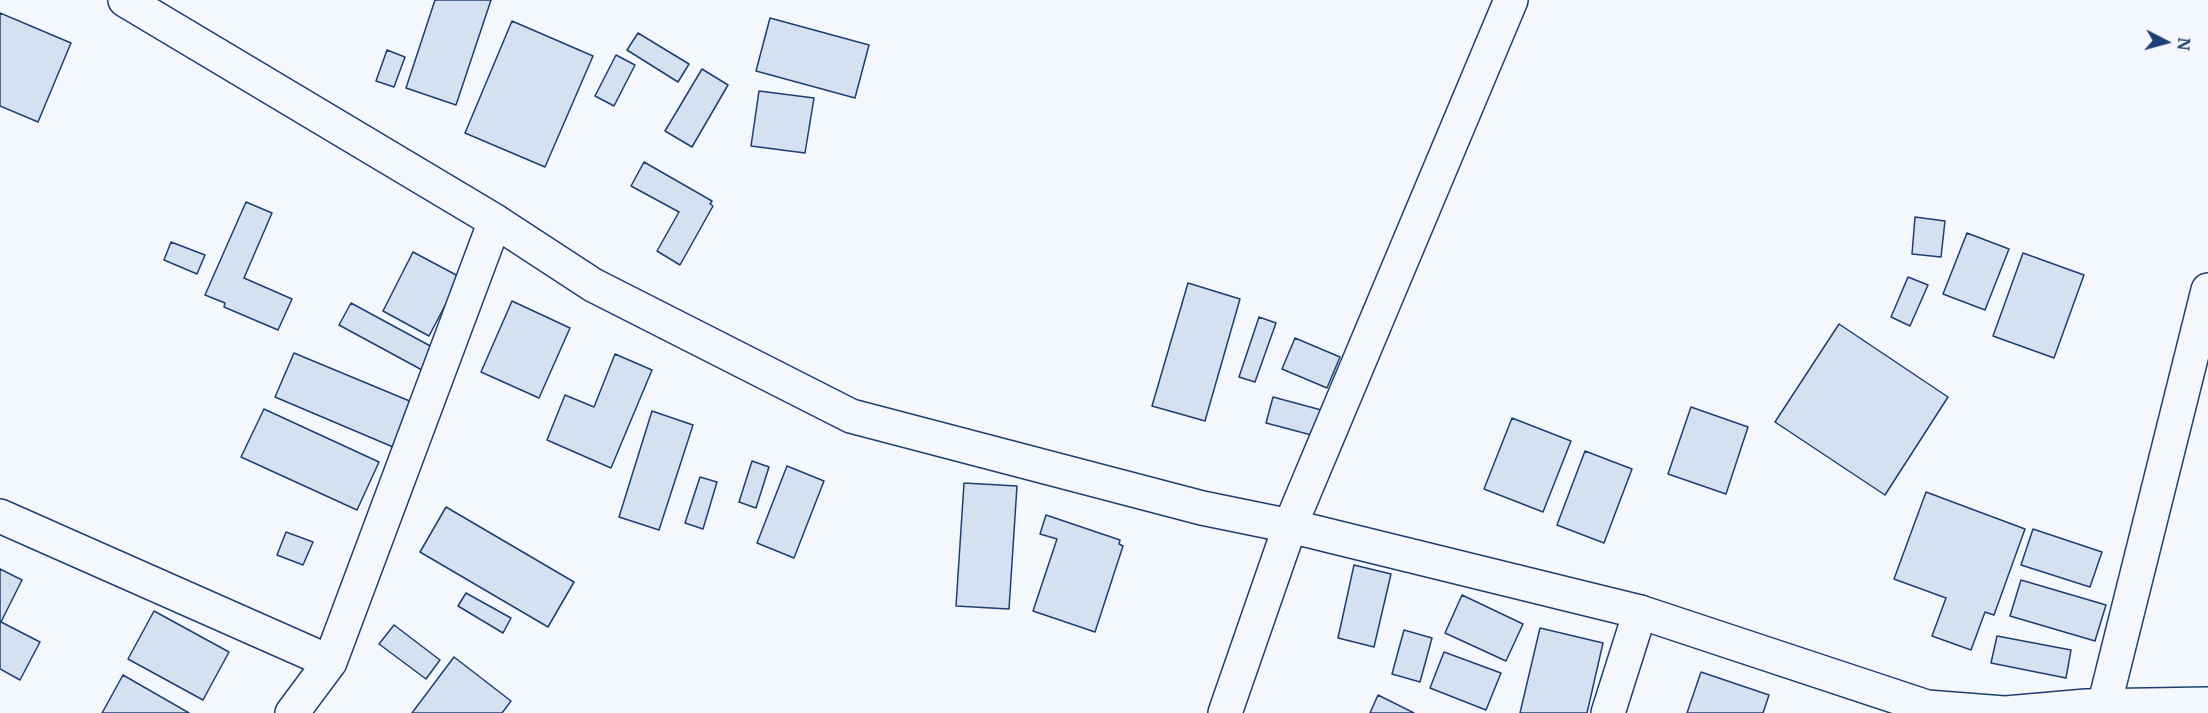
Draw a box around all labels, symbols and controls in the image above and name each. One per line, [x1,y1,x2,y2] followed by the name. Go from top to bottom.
[2136,12,2196,72] north arrow
[2173,37,2195,51] text: N

